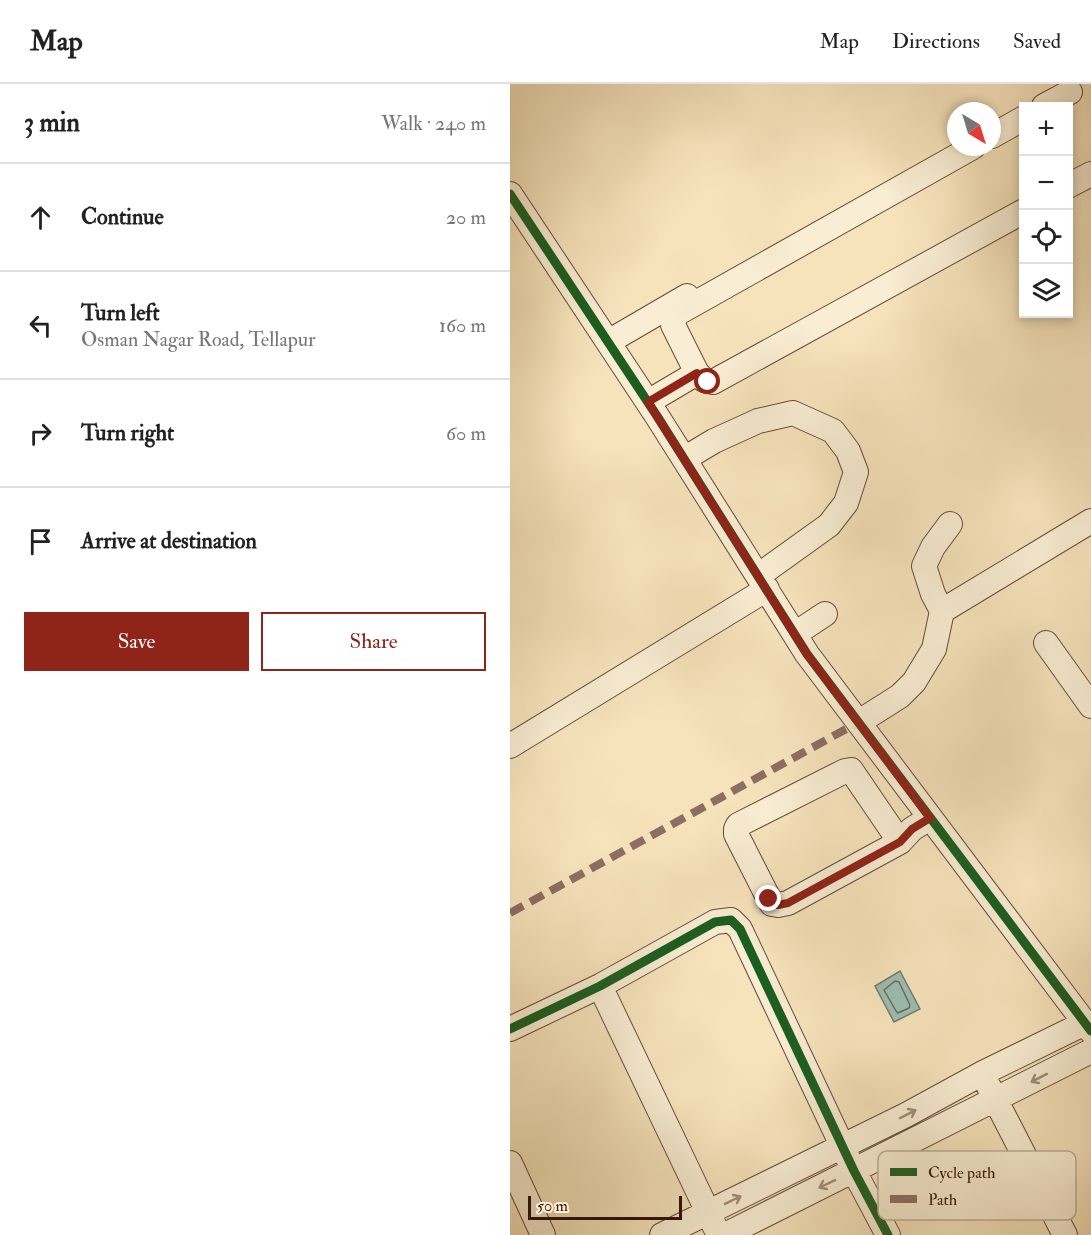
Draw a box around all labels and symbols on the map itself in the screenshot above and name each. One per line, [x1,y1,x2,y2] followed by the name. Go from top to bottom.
[947,102,1001,156] north arrow
[694,368,720,394] route start
[755,885,781,911] route end
[1031,1072,1048,1084] one-way arrow
[899,1108,916,1120] one-way arrow
[878,1151,1076,1220] legend
[928,1163,996,1184] text: Cycle path
[819,1179,837,1191] one-way arrow
[928,1190,958,1210] text: Path
[528,1193,682,1220] scale bar
[724,1194,741,1206] one-way arrow

